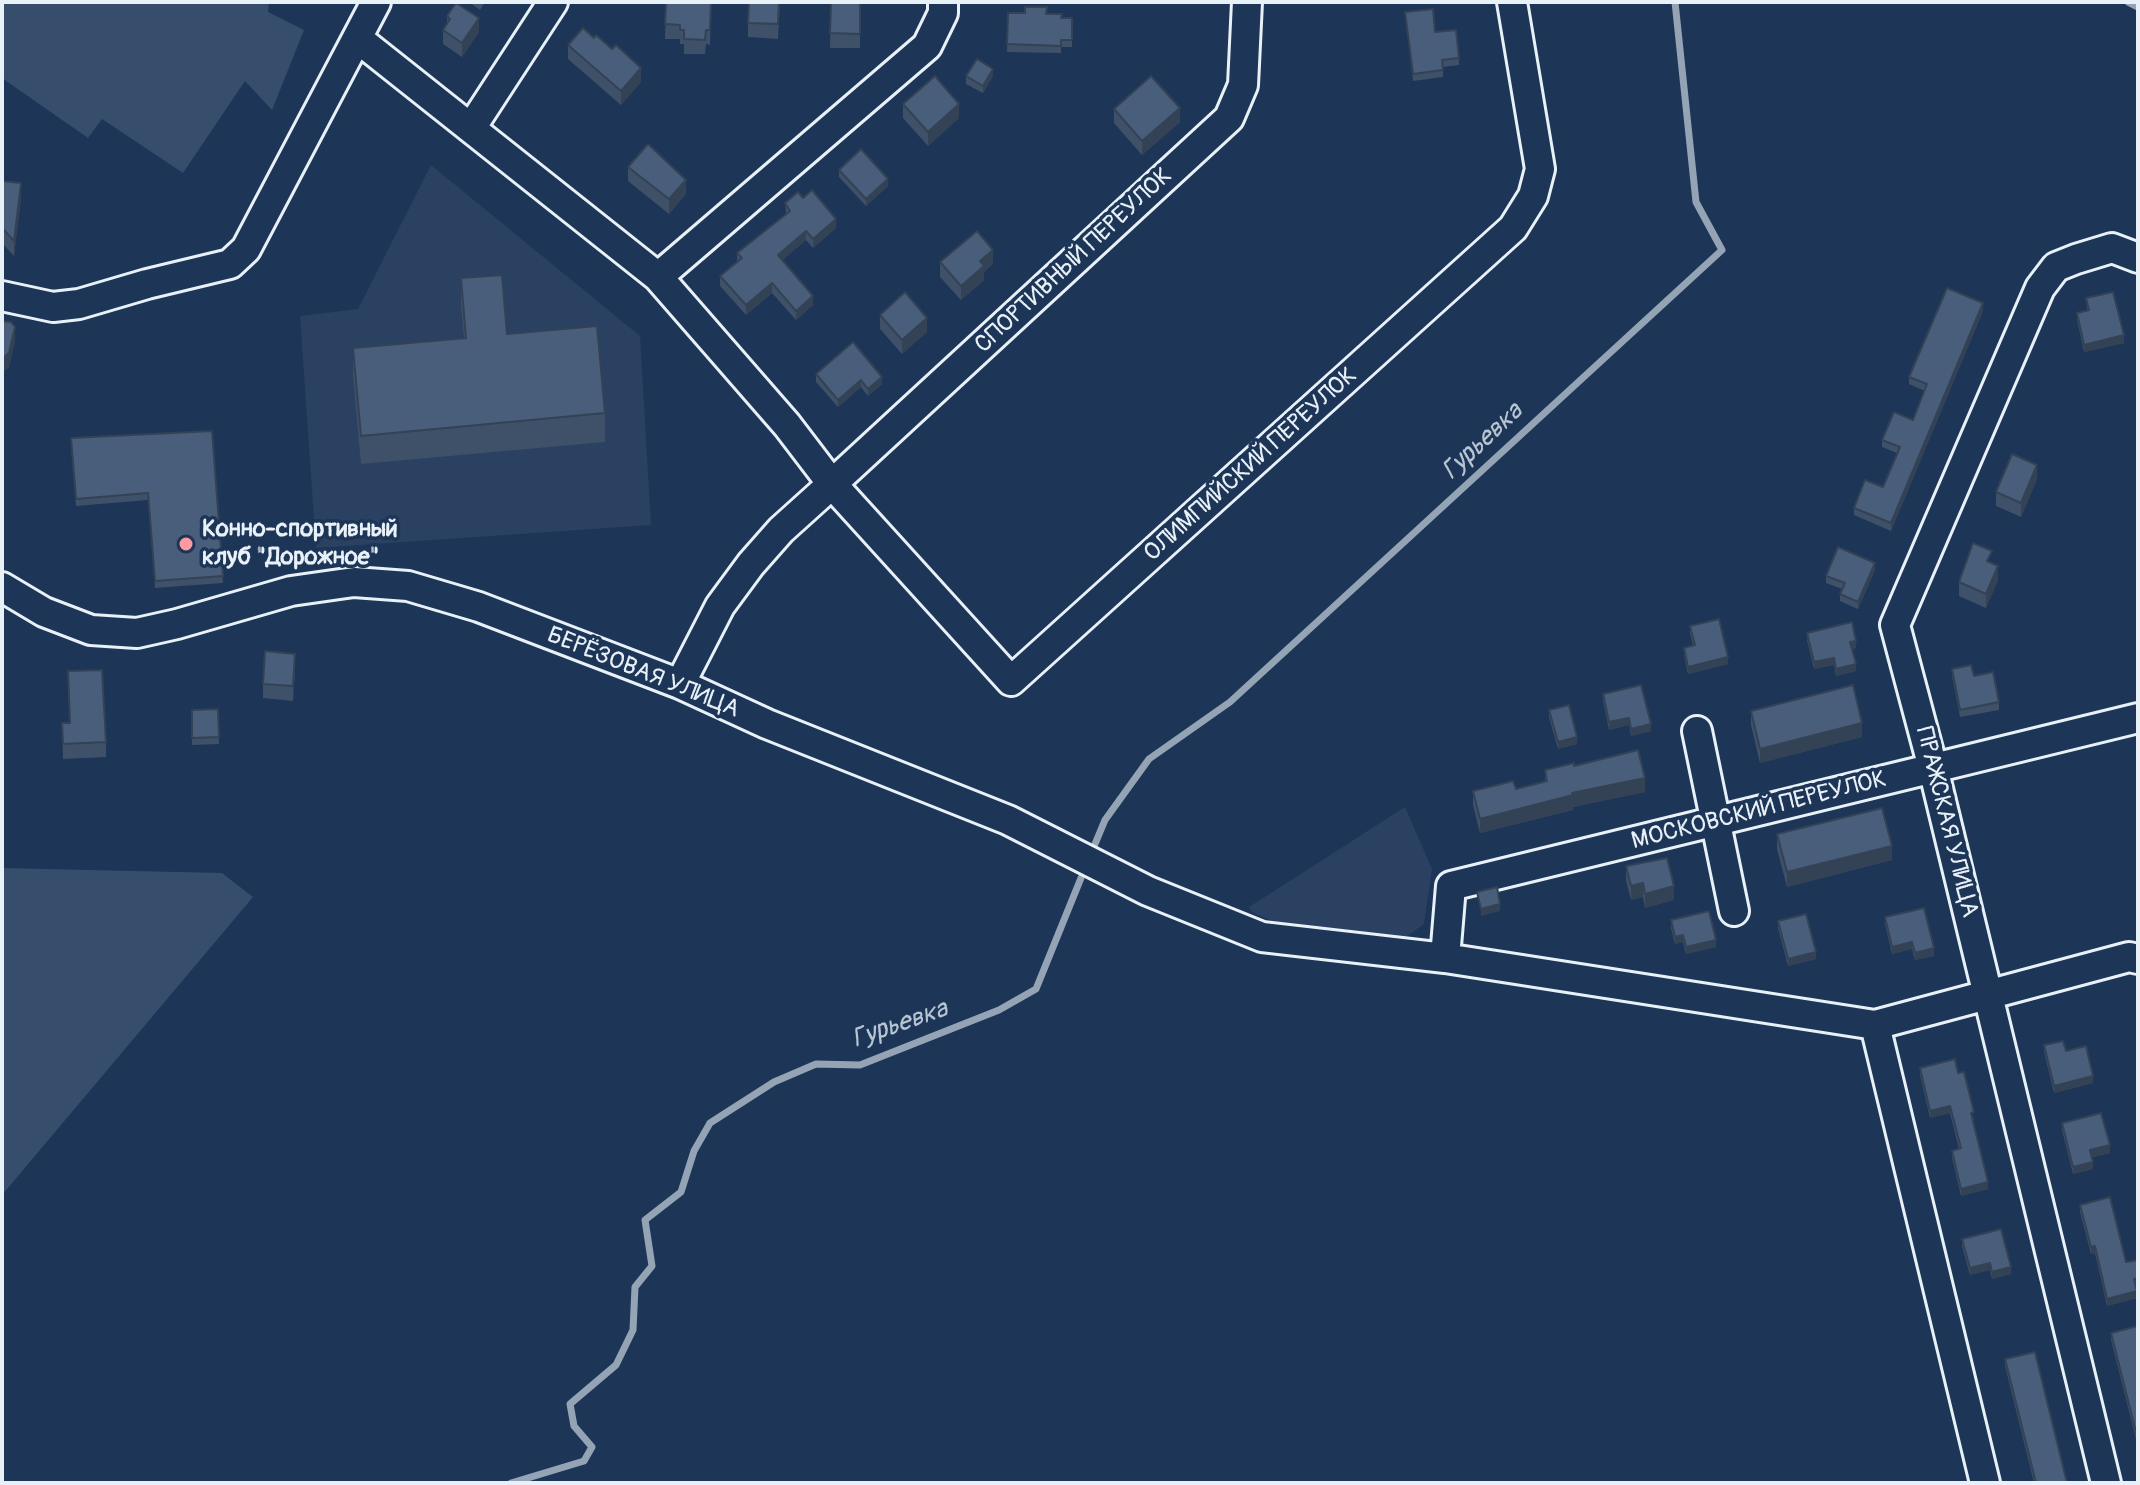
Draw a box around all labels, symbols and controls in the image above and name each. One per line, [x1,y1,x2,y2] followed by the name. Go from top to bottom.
[970,162,1178,360] street label: СПОРТИВНЫЙ ПЕРЕУЛОК
[1139,362,1363,568] street label: ОЛИМПИЙСКИЙ ПЕРЕУЛОК
[1436,397,1530,487] water label: Гурьевка
[202,516,398,572] place label: Конно-спортивный клуб "Дорожное"
[177,535,195,553] marker: Конно-спортивный клуб "Дорожное"
[543,621,743,725] street label: БЕРЁЗОВАЯ УЛИЦА
[1908,724,1984,920] street label: ПРАЖСКАЯ УЛИЦА
[1629,765,1889,857] street label: МОСКОВСКИЙ ПЕРЕУЛОК
[848,994,952,1056] water label: Гурьевка

